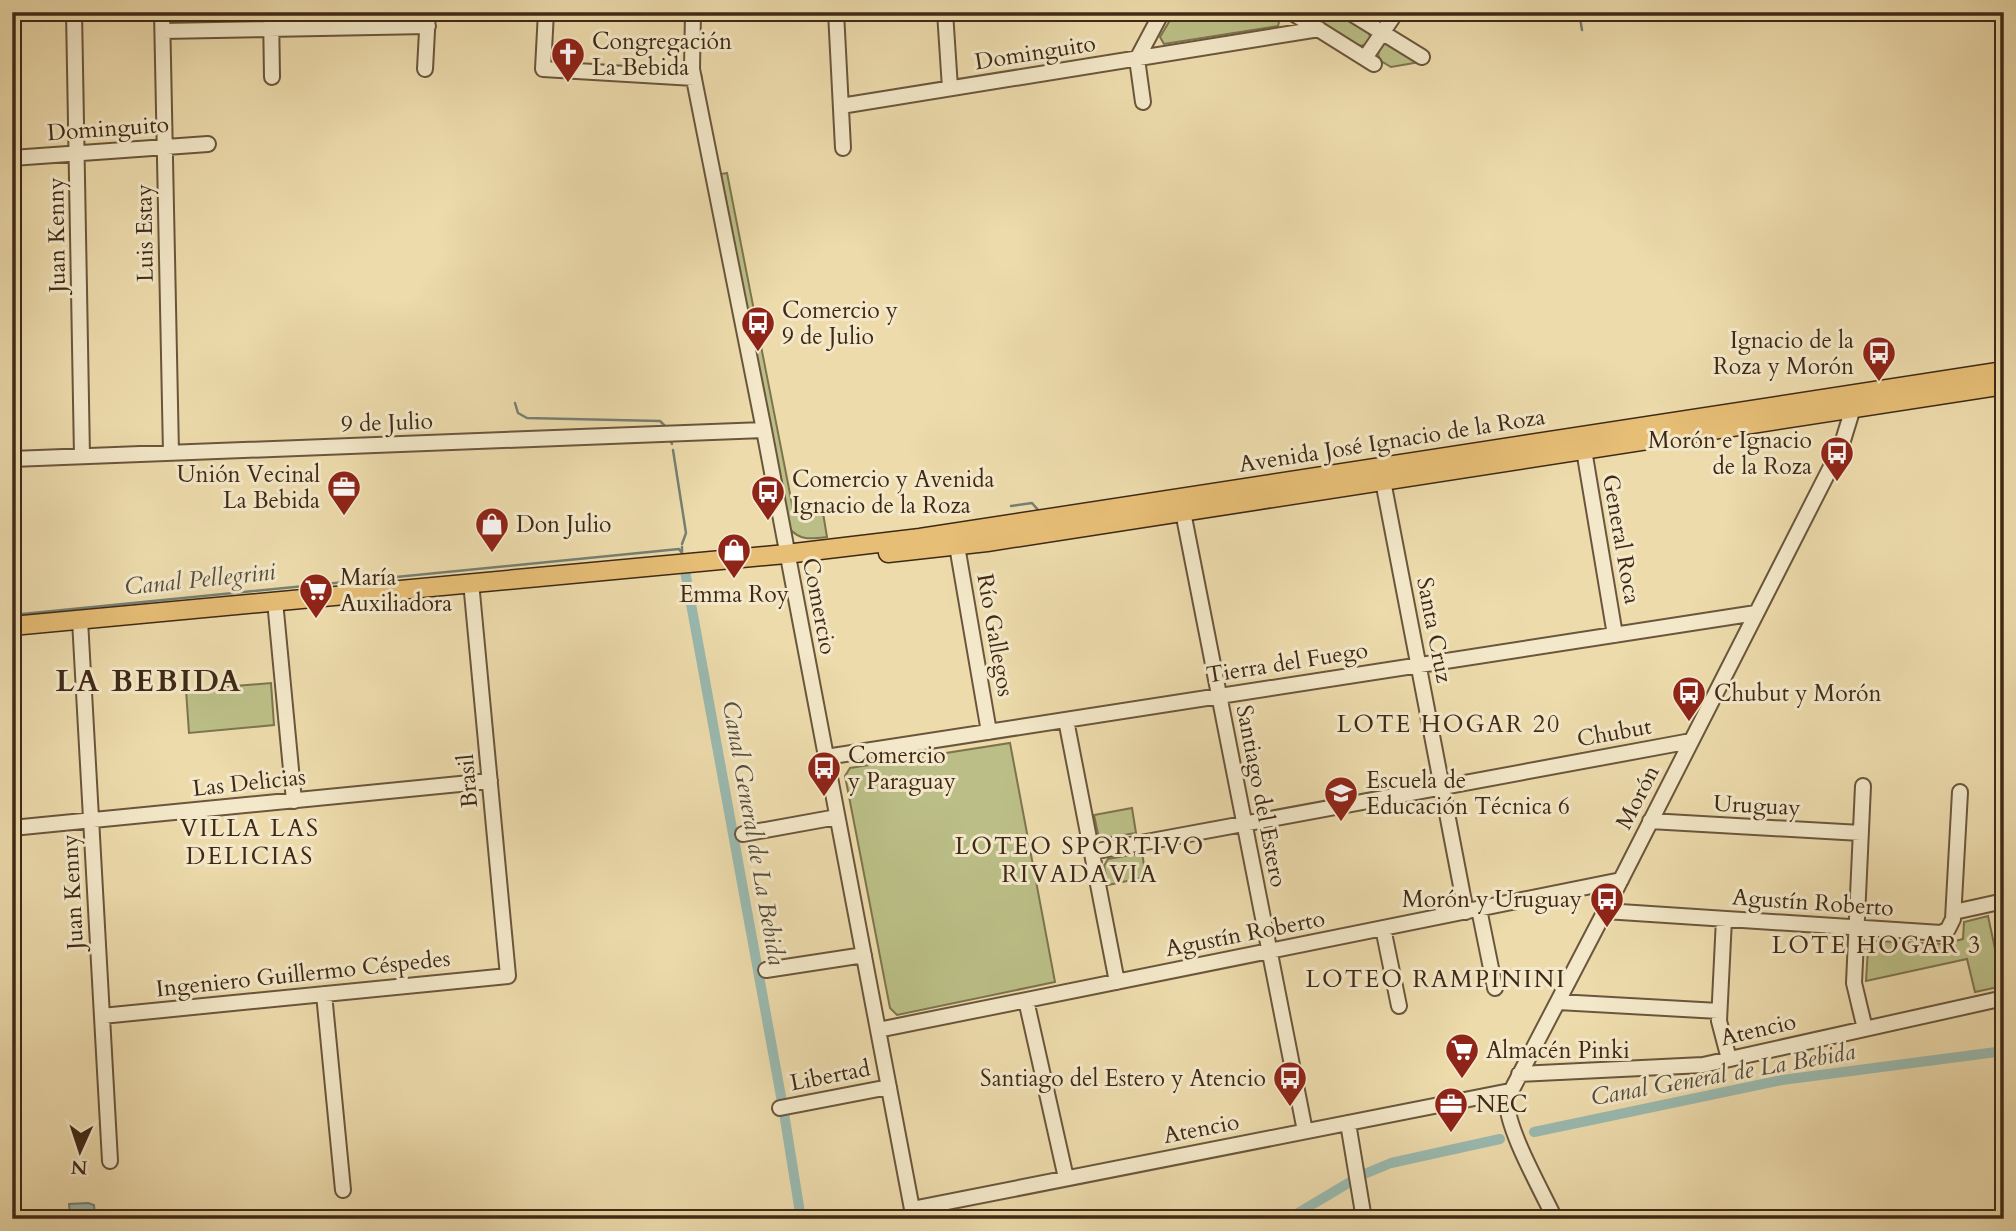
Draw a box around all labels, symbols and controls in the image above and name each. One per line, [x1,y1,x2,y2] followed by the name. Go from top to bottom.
[592,26,732,83] place label: Congregación La Bebida
[973,28,1098,77] street label: Dominguito
[549,35,587,84] church icon: Congregación La Bebida
[46,109,170,148] street label: Dominguito
[40,177,73,296] street label: Juan Kenny
[128,184,161,282] street label: Luis Estay
[782,295,898,352] place label: Comercio y 9 de Julio
[739,304,777,353] bus stop icon: Comercio y 9 de Julio
[1713,325,1854,382] place label: Ignacio de la Roza y Morón
[1860,334,1898,383] bus stop icon: Ignacio de la Roza y Morón
[1237,401,1547,480] street label: Avenida José Ignacio de la Roza
[341,405,434,440] street label: 9 de Julio
[1648,425,1812,482] place label: Morón e Ignacio de la Roza
[1818,434,1856,483] bus stop icon: Morón e Ignacio de la Roza
[177,459,320,516] place label: Unión Vecinal La Bebida
[792,464,994,521] place label: Comercio y Avenida Ignacio de la Roza
[325,468,363,517] office icon: Unión Vecinal La Bebida
[1595,472,1648,606] street label: General Roca
[749,473,787,522] bus stop icon: Comercio y Avenida Ignacio de la Roza
[473,505,511,554] shop icon: Don Julio
[516,509,612,540] place label: Don Julio
[715,531,753,580] shop icon: Emma Roy
[123,555,278,604] water label: Canal Pellegrini
[795,555,844,657] street label: Comercio
[340,562,452,619] place label: María Auxiliadora
[297,571,335,620] supermarket icon: María Auxiliadora
[969,571,1022,699] street label: Río Gallegos
[1409,575,1460,685] street label: Santa Cruz
[679,579,789,610] place label: Emma Roy
[1204,634,1370,691] street label: Tierra del Fuego
[55,661,243,702] district label: LA BEBIDA
[1670,674,1708,723] bus stop icon: Chubut y Morón
[1714,678,1882,709] place label: Chubut y Morón
[714,698,793,968] water label: Canal General de La Bebida
[1229,702,1294,890] street label: Santiago del Estero
[1337,708,1561,741] district label: LOTE HOGAR 20
[1574,711,1654,754] street label: Chubut
[847,740,956,797] place label: Comercio y Paraguay
[805,749,843,798] bus stop icon: Comercio y Paraguay
[450,753,485,809] street label: Brasil
[1608,760,1667,835] street label: Morón
[191,761,307,804] street label: Las Delicias
[1366,765,1570,822] place label: Escuela de Educación Técnica 6
[1322,774,1360,823] school or university icon: Escuela de Educación Técnica 6
[1713,788,1801,823] street label: Uruguay
[180,812,320,873] district label: VILLA LAS DELICIAS
[955,830,1205,891] district label: LOTEO SPORTIVO RIVADAVIA
[54,834,91,953] street label: Juan Kenny
[1588,880,1626,929] bus stop icon: Morón y Uruguay
[1731,881,1895,924] street label: Agustín Roberto
[1402,884,1582,915] place label: Morón y Uruguay
[1163,903,1327,964] street label: Agustín Roberto
[1772,929,1982,962] district label: LOTE HOGAR 3
[154,943,452,1004] street label: Ingeniero Guillermo Céspedes
[1306,963,1566,996] district label: LOTEO RAMPININI
[1717,1006,1799,1053] street label: Atencio
[1443,1031,1481,1080] supermarket icon: Almacén Pinki
[1486,1035,1630,1066] place label: Almacén Pinki
[1588,1035,1858,1114] water label: Canal General de La Bebida
[787,1052,874,1098] street label: Libertad
[1271,1059,1309,1108] bus stop icon: Santiago del Estero y Atencio
[980,1063,1266,1094] place label: Santiago del Estero y Atencio
[1432,1085,1470,1134] office icon: NEC
[1476,1089,1527,1120] place label: NEC
[1161,1106,1242,1151] street label: Atencio
[46,1116,116,1186] north arrow
[70,1154,88,1180] text: N

